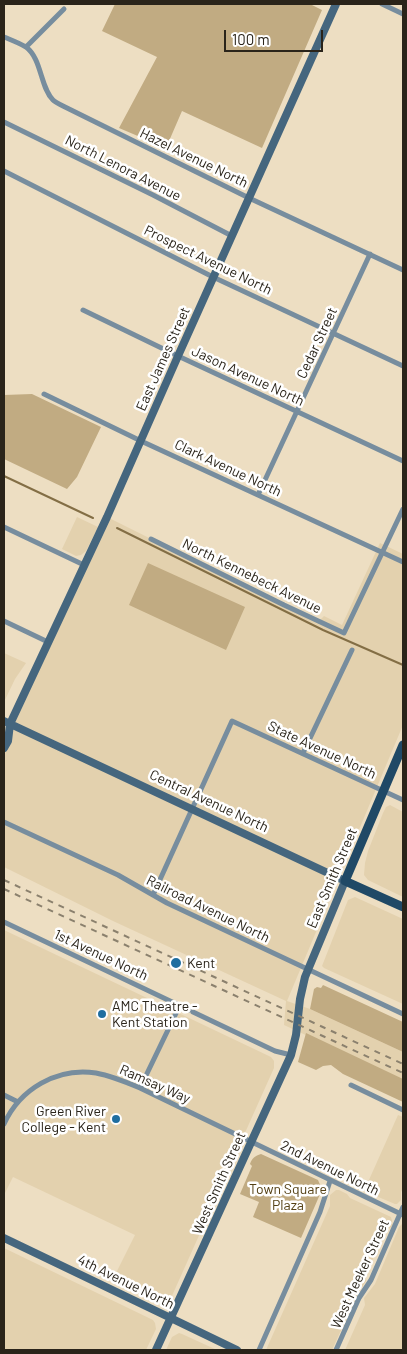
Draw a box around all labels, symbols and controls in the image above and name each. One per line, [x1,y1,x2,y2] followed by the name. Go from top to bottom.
[227,20,326,52] scale bar
[232,30,270,48] text: 100 m
[137,125,251,191] street label: Hazel Avenue North
[62,131,184,205] street label: North Lenora Avenue
[141,222,275,298] street label: Prospect Avenue North
[133,304,193,414] street label: East James Street
[293,305,341,381] street label: Cedar Street
[189,343,307,409] street label: Jason Avenue North
[172,436,284,500] street label: Clark Avenue North
[180,535,324,617] street label: North Kennebeck Avenue
[265,717,379,783] street label: State Avenue North
[147,766,271,836] street label: Central Avenue North
[303,825,361,931] street label: East Smith Street
[144,872,272,946] street label: Railroad Avenue North
[51,926,151,984] street label: 1st Avenue North
[187,955,215,971] place label: Kent
[169,956,183,970] marker: Kent
[112,998,198,1030] place label: AMC Theatre - Kent Station
[96,1008,108,1020] marker: AMC Theatre - Kent Station
[117,1061,193,1107] street label: Ramsay Way
[21,1103,106,1136] place label: Green River College - Kent
[110,1113,122,1125] marker: Green River College - Kent
[189,1129,249,1237] street label: West Smith Street
[278,1137,382,1199] street label: 2nd Avenue North
[249,1181,327,1214] park label: Town Square Plaza
[327,1217,393,1331] street label: West Meeker Street
[75,1251,177,1313] street label: 4th Avenue North

